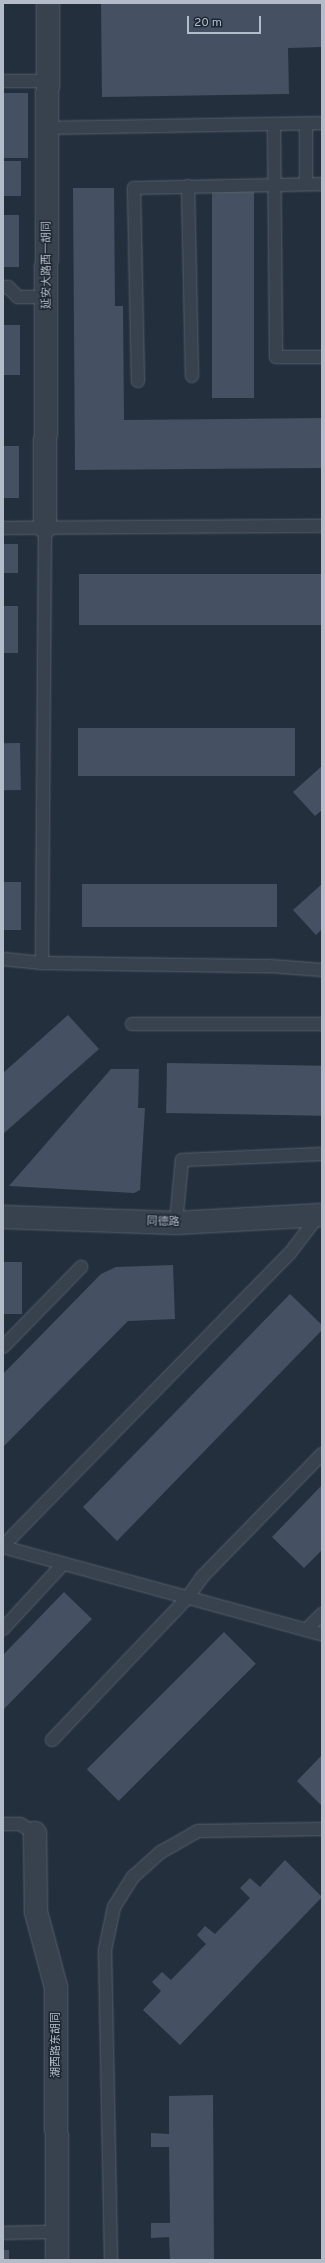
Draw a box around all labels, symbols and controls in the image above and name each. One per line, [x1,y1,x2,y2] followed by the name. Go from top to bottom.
[189,8,263,34] scale bar
[194,15,222,31] text: 20 m
[40,221,54,309] street label: 延安大路西一胡同
[146,1215,180,1229] street label: 同德路
[49,2012,63,2078] street label: 湖西路东胡同

